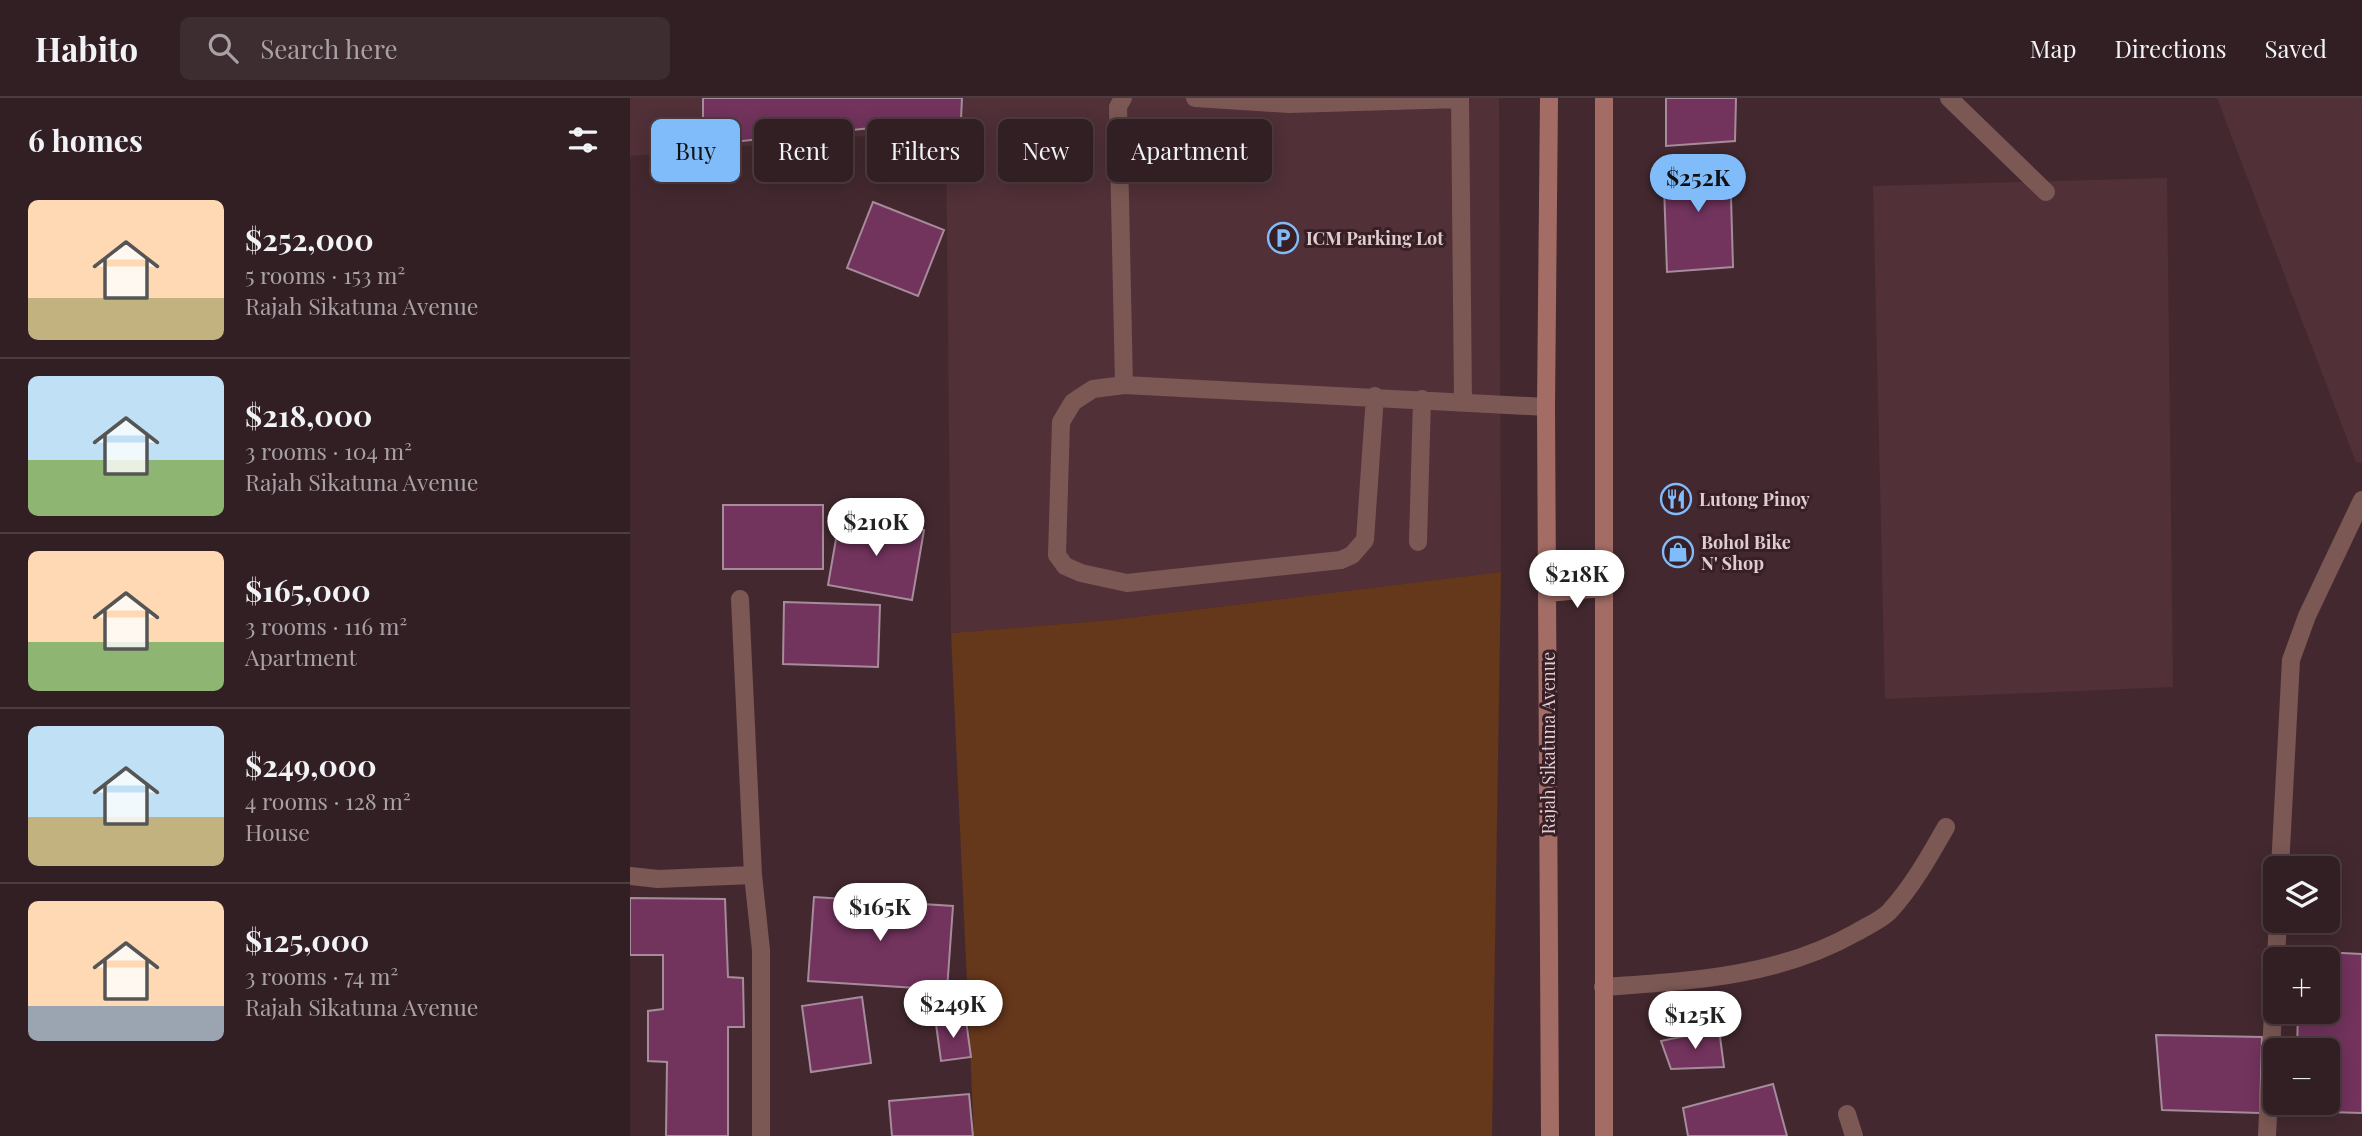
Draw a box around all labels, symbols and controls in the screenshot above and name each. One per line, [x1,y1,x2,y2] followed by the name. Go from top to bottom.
[180,17,670,80] search box
[35,26,138,70] text: Habito
[204,29,242,67] icon: search
[260,31,398,66] text: Search here
[2030,32,2076,64] text: Map
[2114,32,2227,64] text: Directions
[2265,32,2327,64] text: Saved
[651,119,740,182] chip: Buy
[754,119,853,182] chip: Rent
[867,119,984,182] chip: Filters
[998,119,1093,182] chip: New
[1107,119,1272,182] chip: Apartment
[28,120,143,160] text: 6 homes
[564,121,602,159] icon: filters
[1649,155,1747,214] pin: $252K
[1666,161,1730,192] text: $252K
[245,219,374,259] text: $252,000
[1266,221,1300,255] parking icon: ICM Parking Lot
[1306,226,1444,250] place label: ICM Parking Lot
[84,228,168,312] icon: home
[245,259,405,290] text: 5 rooms · 153 m²
[245,290,479,321] text: Rajah Sikatuna Avenue
[245,395,372,435] text: $218,000
[84,404,168,488] icon: home
[245,435,412,466] text: 3 rooms · 104 m²
[245,466,479,497] text: Rajah Sikatuna Avenue
[1659,482,1693,516] restaurant icon: Lutong Pinoy
[1699,487,1811,511] place label: Lutong Pinoy
[827,498,925,558] pin: $210K
[843,505,909,536] text: $210K
[1701,530,1791,575] place label: Bohol Bike N' Shop
[1661,535,1695,569] shop icon: Bohol Bike N' Shop
[1528,550,1626,610] pin: $218K
[1545,557,1609,588] text: $218K
[245,570,371,610] text: $165,000
[84,579,168,663] icon: home
[245,610,407,641] text: 3 rooms · 116 m²
[245,641,357,672] text: Apartment
[1536,652,1560,834] street label: Rajah Sikatuna Avenue
[245,745,377,785] text: $249,000
[84,754,168,838] icon: home
[245,785,411,816] text: 4 rooms · 128 m²
[245,816,310,847] text: House
[2263,856,2340,1115] map controls
[2263,856,2340,933] button: layers
[831,884,929,943] pin: $165K
[849,890,911,921] text: $165K
[245,920,369,960] text: $125,000
[84,929,168,1013] icon: home
[2263,947,2340,1024] button: +
[245,960,398,991] text: 3 rooms · 74 m²
[904,981,1002,1040] pin: $249K
[920,987,986,1018] text: $249K
[245,991,479,1022] text: Rajah Sikatuna Avenue
[1646,992,1744,1051] pin: $125K
[1664,998,1726,1029] text: $125K
[2263,1038,2340,1115] button: −

